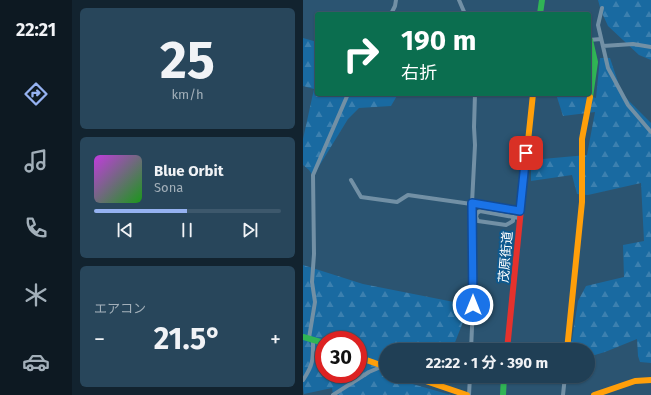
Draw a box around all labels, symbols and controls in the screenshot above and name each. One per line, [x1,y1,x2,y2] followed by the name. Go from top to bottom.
[16,19,56,41] text: 22:21
[401,24,476,57] text: 190 m
[335,28,387,80] icon: right
[160,29,215,92] text: 25
[401,62,437,84] text: 右折
[22,80,50,108] icon: directions
[171,87,204,102] text: km/h
[509,136,543,170] pin
[515,142,537,164] icon: arrive
[22,147,50,175] icon: music
[154,162,223,180] text: Blue Orbit
[154,180,183,195] text: Sona
[22,214,50,242] icon: phone
[114,219,136,241] icon: previous
[176,219,198,241] icon: pause
[239,219,261,241] icon: next
[496,230,515,284] street label: 茂原街道
[22,281,50,309] icon: climate
[452,284,494,326] position arrow
[94,301,146,316] text: エアコン
[154,321,221,357] text: 21.5°
[94,326,105,353] text: −
[270,326,281,353] text: +
[315,331,367,383] speed limit sign: 30
[22,348,50,376] icon: car
[426,354,548,372] text: 22:22 · 1 分 · 390 m

